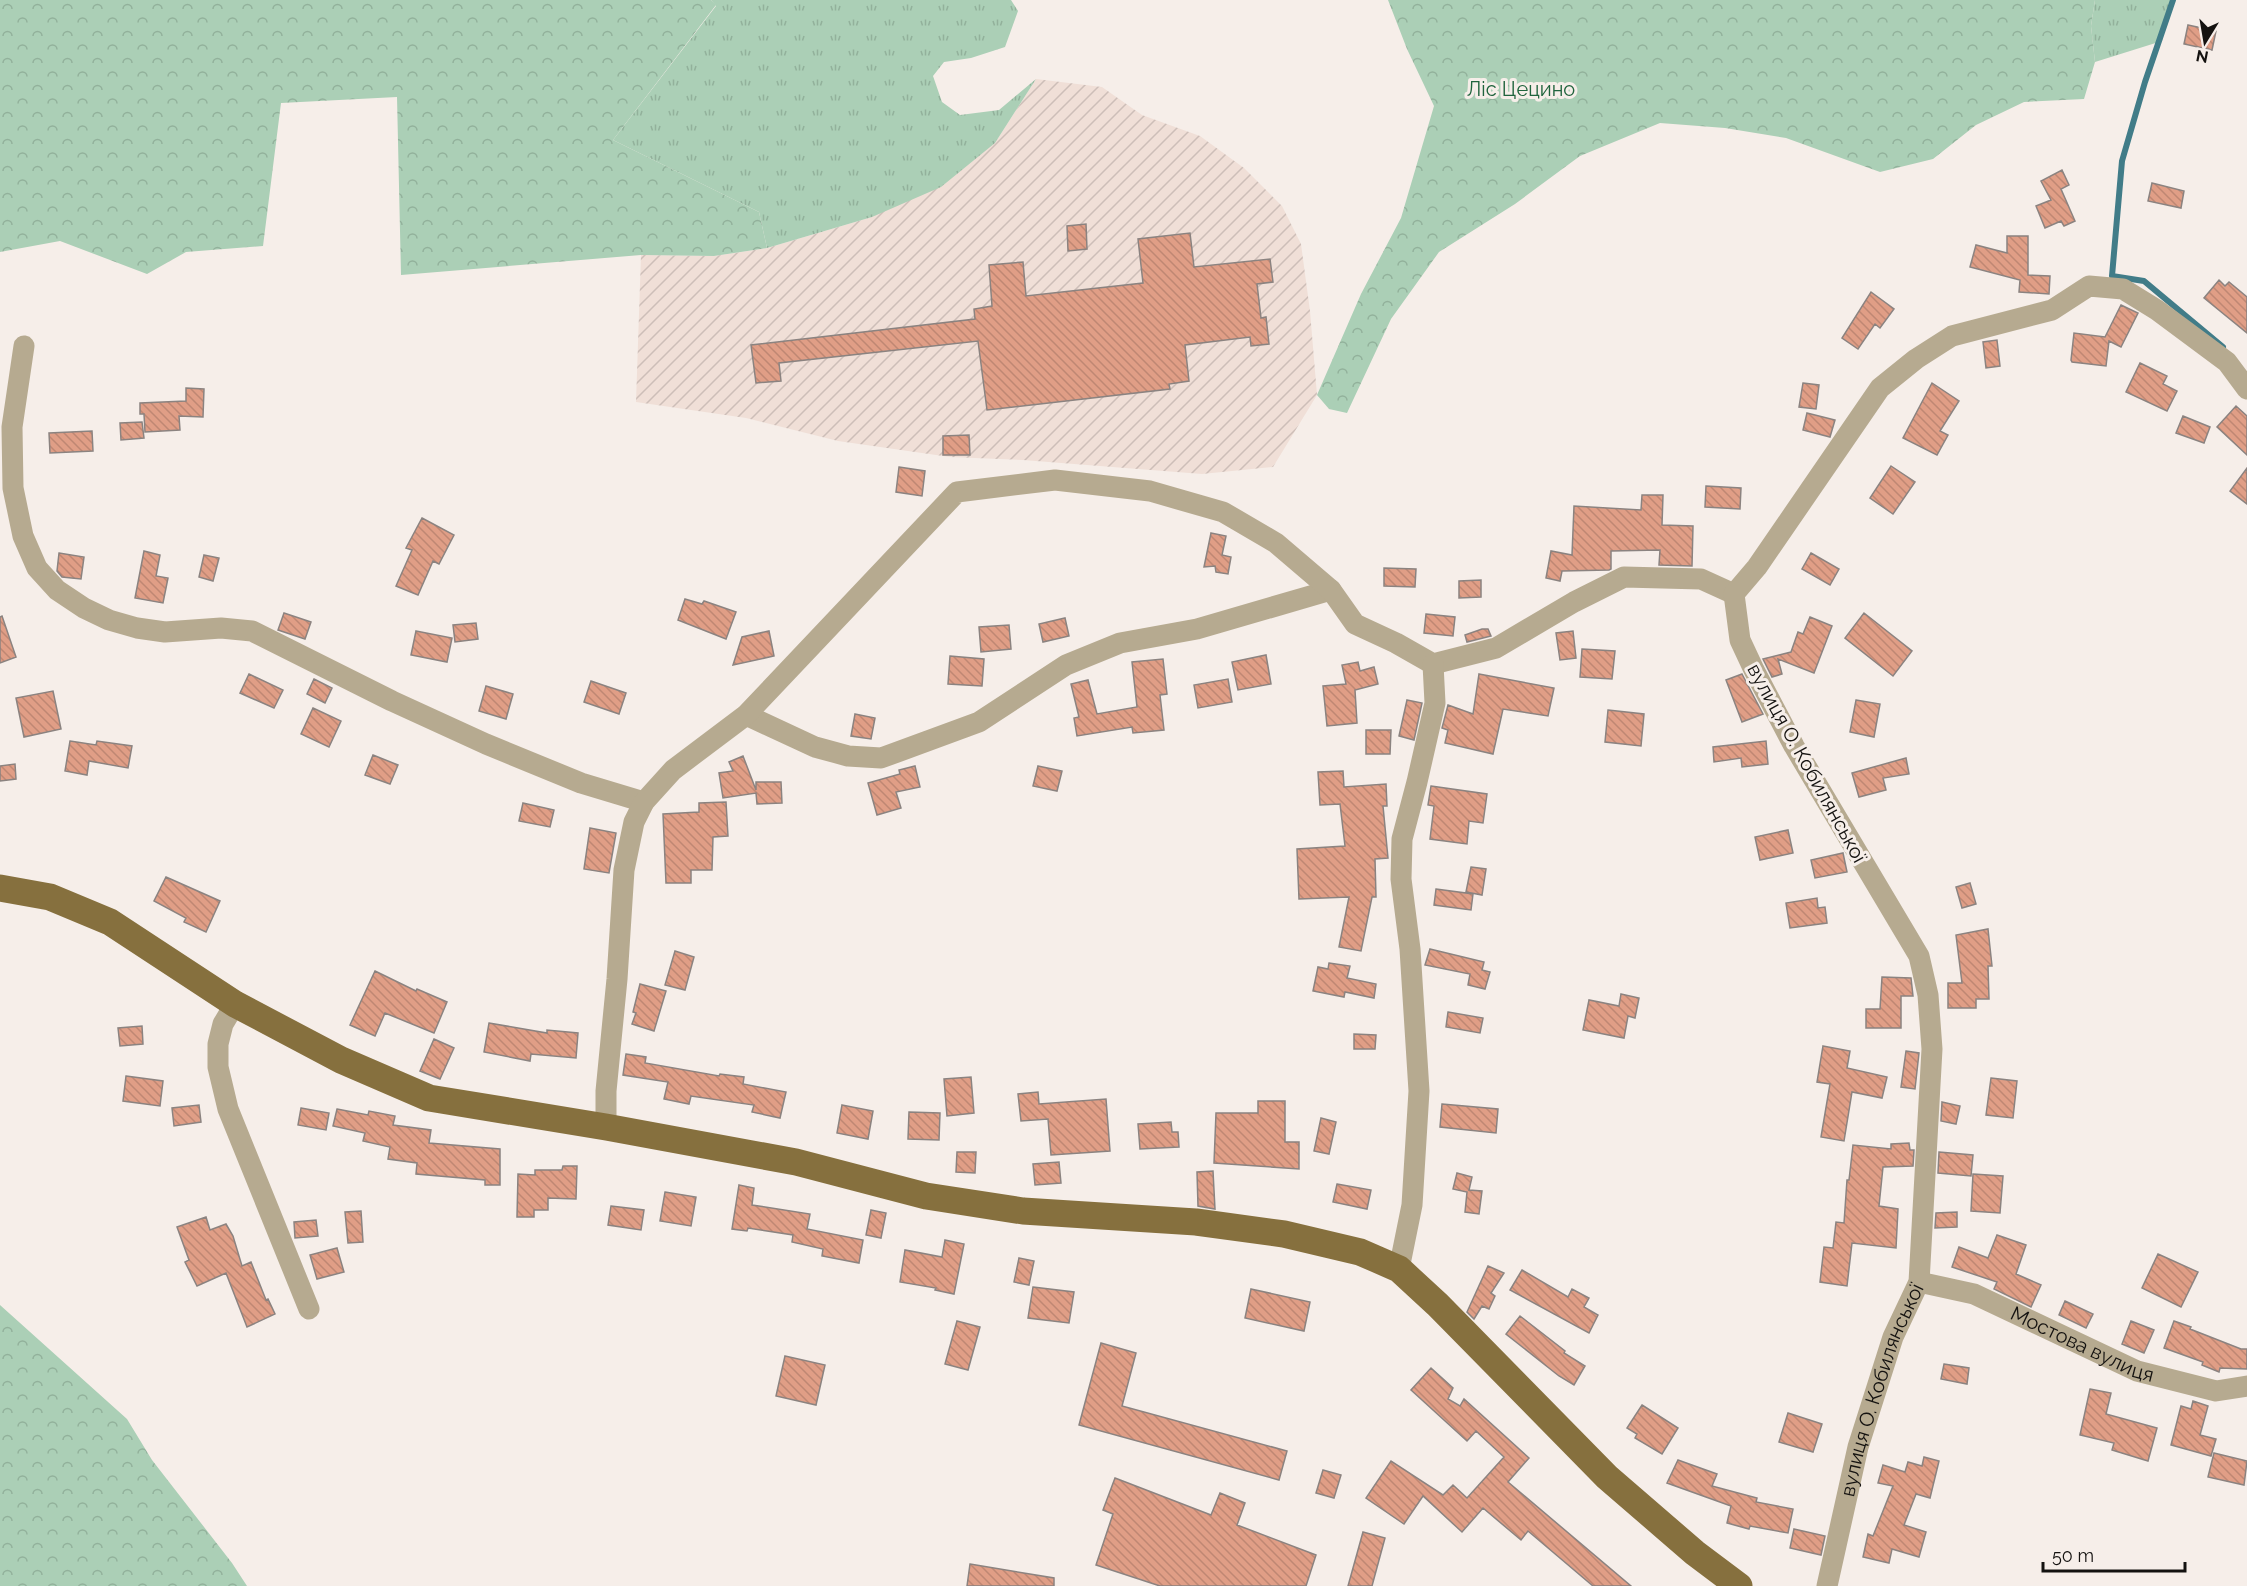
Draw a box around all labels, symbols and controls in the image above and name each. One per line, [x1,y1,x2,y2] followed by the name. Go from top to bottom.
[2175,12,2235,72] north arrow
[2194,46,2210,67] text: N
[1467,77,1575,101] park label: Ліс Цецино
[1742,659,1872,867] street label: вулиця О. Кобилянської
[1835,1279,1929,1499] street label: вулиця О. Кобилянської
[2007,1301,2156,1387] street label: Мостова вулиця
[2043,1535,2186,1573] scale bar
[2052,1545,2094,1566] text: 50 m

